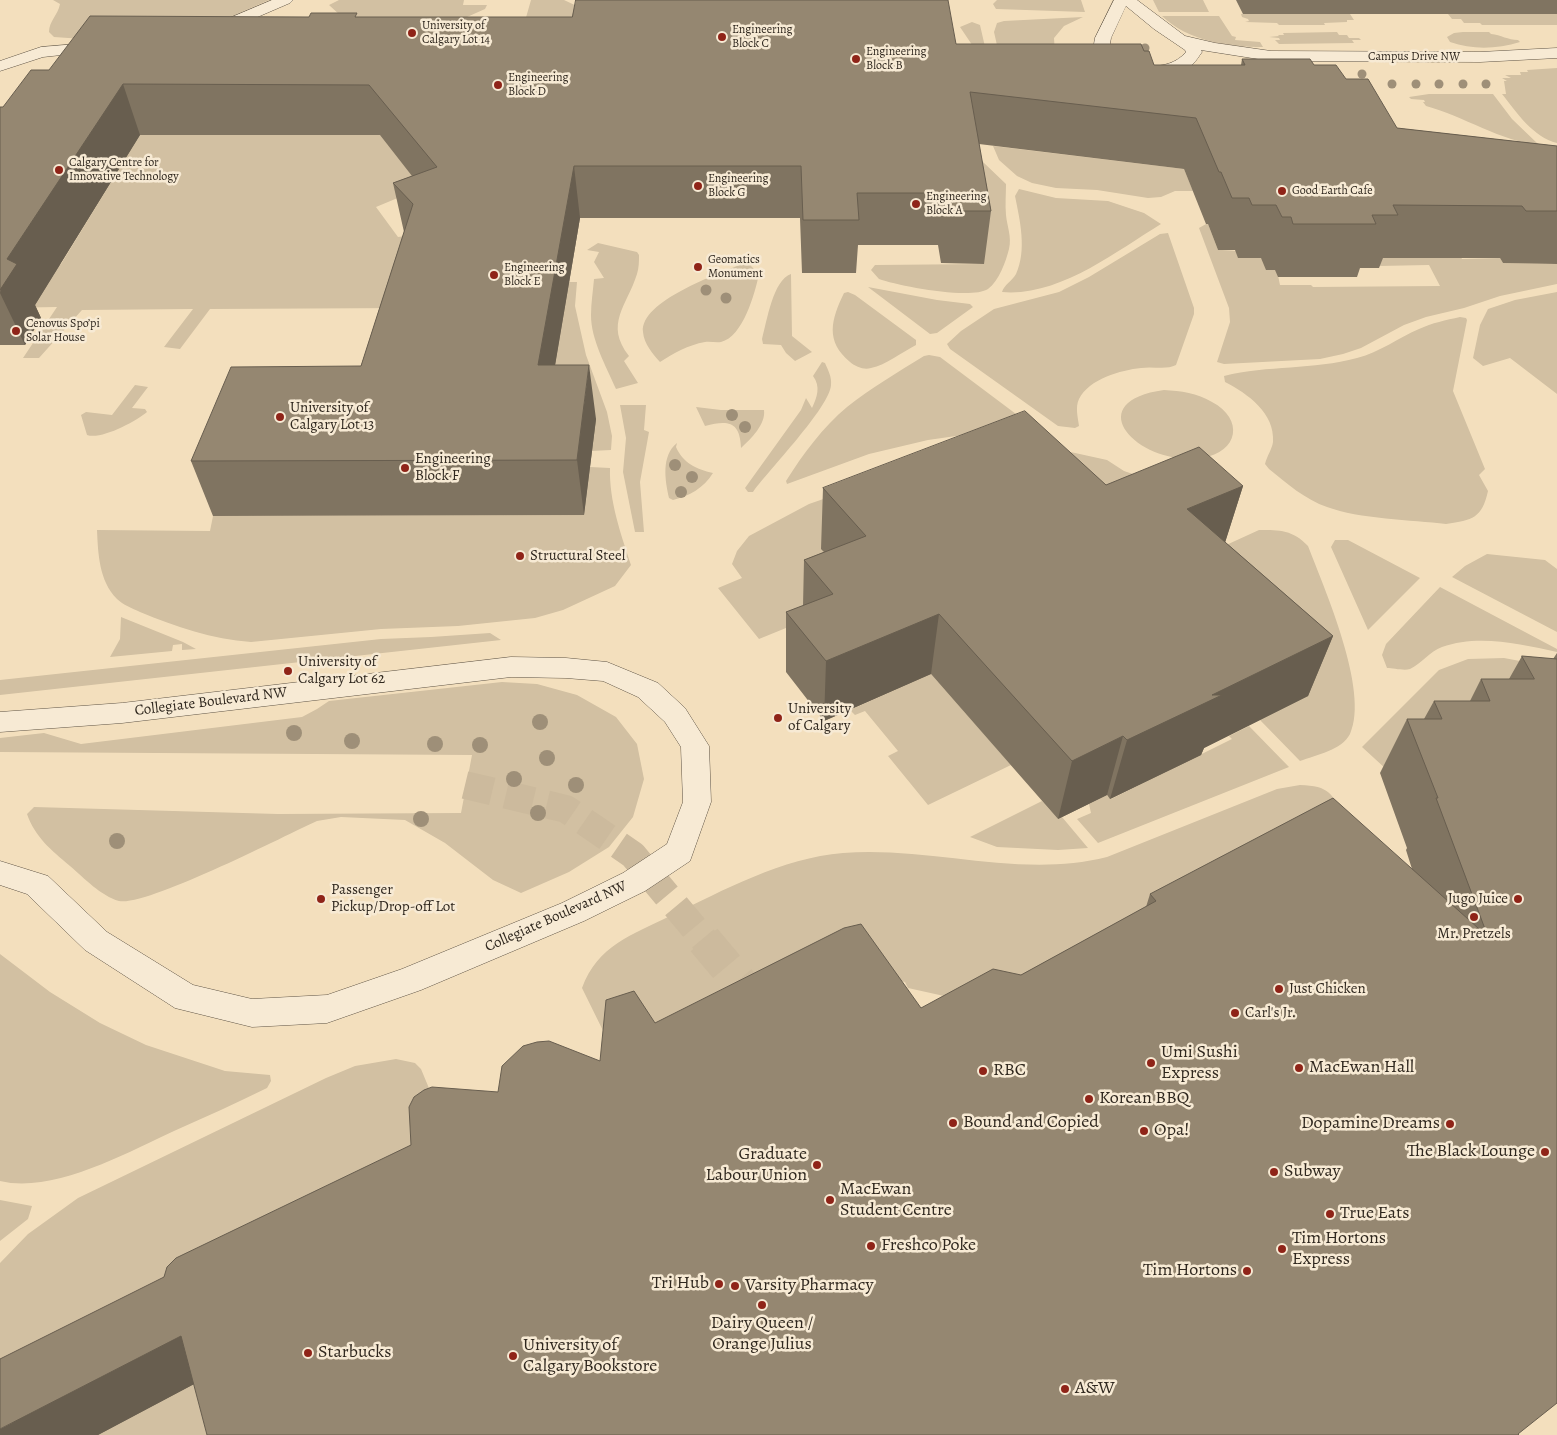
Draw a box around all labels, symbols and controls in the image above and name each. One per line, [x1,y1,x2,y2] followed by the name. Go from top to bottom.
[422,19,490,47] place label: University of Calgary Lot 14
[732,23,793,51] place label: Engineering Block C
[406,27,418,39] marker: University of Calgary Lot 14
[716,31,728,43] marker: Engineering Block C
[866,45,927,73] place label: Engineering Block B
[1368,50,1460,64] street label: Campus Drive NW
[850,53,862,65] marker: Engineering Block B
[508,71,569,99] place label: Engineering Block D
[492,79,504,91] marker: Engineering Block D
[69,156,179,184] place label: Calgary Centre for Innovative Technology
[53,164,65,176] marker: Calgary Centre for Innovative Technology
[708,172,769,200] place label: Engineering Block G
[692,180,704,192] marker: Engineering Block G
[1292,184,1373,198] place label: Good Earth Cafe
[1276,185,1288,197] marker: Good Earth Cafe
[926,190,987,218] place label: Engineering Block A
[910,198,922,210] marker: Engineering Block A
[708,253,763,281] place label: Geomatics Monument
[504,261,565,289] place label: Engineering Block E
[692,261,704,273] marker: Geomatics Monument
[488,269,500,281] marker: Engineering Block E
[26,317,100,345] place label: Cenovus Spo’pi Solar House
[10,325,22,337] marker: Cenovus Spo’pi Solar House
[290,399,374,434] place label: University of Calgary Lot 13
[274,411,286,423] marker: University of Calgary Lot 13
[415,450,491,485] place label: Engineering Block F
[399,462,411,474] marker: Engineering Block F
[530,547,625,565] place label: Structural Steel
[514,550,526,562] marker: Structural Steel
[298,653,385,688] place label: University of Calgary Lot 62
[282,665,294,677] marker: University of Calgary Lot 62
[134,684,288,720] street label: Collegiate Boulevard NW
[788,700,851,735] place label: University of Calgary
[772,712,784,724] marker: University of Calgary
[482,878,630,956] street label: Collegiate Boulevard NW
[331,881,455,916] place label: Passenger Pickup/Drop-off Lot
[1448,890,1508,908] place label: Jugo Juice
[315,893,327,905] marker: Passenger Pickup/Drop-off Lot
[1512,893,1524,905] marker: Jugo Juice
[1468,911,1480,923] marker: Mr. Pretzels
[1437,925,1511,943] place label: Mr. Pretzels
[1289,980,1366,998] place label: Just Chicken
[1273,983,1285,995] marker: Just Chicken
[1245,1004,1296,1022] place label: Carl's Jr.
[1229,1007,1241,1019] marker: Carl's Jr.
[1161,1042,1238,1084] place label: Umi Sushi Express
[1145,1057,1157,1069] marker: Umi Sushi Express
[1309,1057,1414,1079] place label: MacEwan Hall
[993,1060,1026,1082] place label: RBC
[1293,1062,1305,1074] marker: MacEwan Hall
[977,1065,989,1077] marker: RBC
[1099,1088,1189,1110] place label: Korean BBQ
[1083,1093,1095,1105] marker: Korean BBQ
[963,1112,1099,1134] place label: Bound and Copied
[1301,1113,1440,1135] place label: Dopamine Dreams
[947,1117,959,1129] marker: Bound and Copied
[1444,1118,1456,1130] marker: Dopamine Dreams
[1154,1120,1189,1142] place label: Opa!
[1138,1125,1150,1137] marker: Opa!
[1407,1141,1535,1163] place label: The Black Lounge
[706,1144,807,1186] place label: Graduate Labour Union
[1539,1146,1551,1158] marker: The Black Lounge
[811,1159,823,1171] marker: Graduate Labour Union
[1284,1161,1341,1183] place label: Subway
[1268,1166,1280,1178] marker: Subway
[840,1179,952,1222] place label: MacEwan Student Centre
[824,1194,836,1206] marker: MacEwan Student Centre
[1340,1203,1409,1225] place label: True Eats
[1324,1208,1336,1220] marker: True Eats
[1292,1228,1386,1270] place label: Tim Hortons Express
[881,1235,976,1257] place label: Freshco Poke
[865,1240,877,1252] marker: Freshco Poke
[1276,1243,1288,1255] marker: Tim Hortons Express
[1143,1260,1237,1282] place label: Tim Hortons
[1241,1265,1253,1277] marker: Tim Hortons
[652,1273,709,1295] place label: Tri Hub
[745,1275,874,1297] place label: Varsity Pharmacy
[713,1278,725,1290] marker: Tri Hub
[729,1280,741,1292] marker: Varsity Pharmacy
[756,1299,768,1311] marker: Dairy Queen / Orange Julius
[711,1313,813,1356] place label: Dairy Queen / Orange Julius
[523,1335,657,1378] place label: University of Calgary Bookstore
[318,1342,391,1364] place label: Starbucks
[302,1347,314,1359] marker: Starbucks
[507,1350,519,1362] marker: University of Calgary Bookstore
[1075,1378,1115,1400] place label: A&W
[1059,1383,1071,1395] marker: A&W

